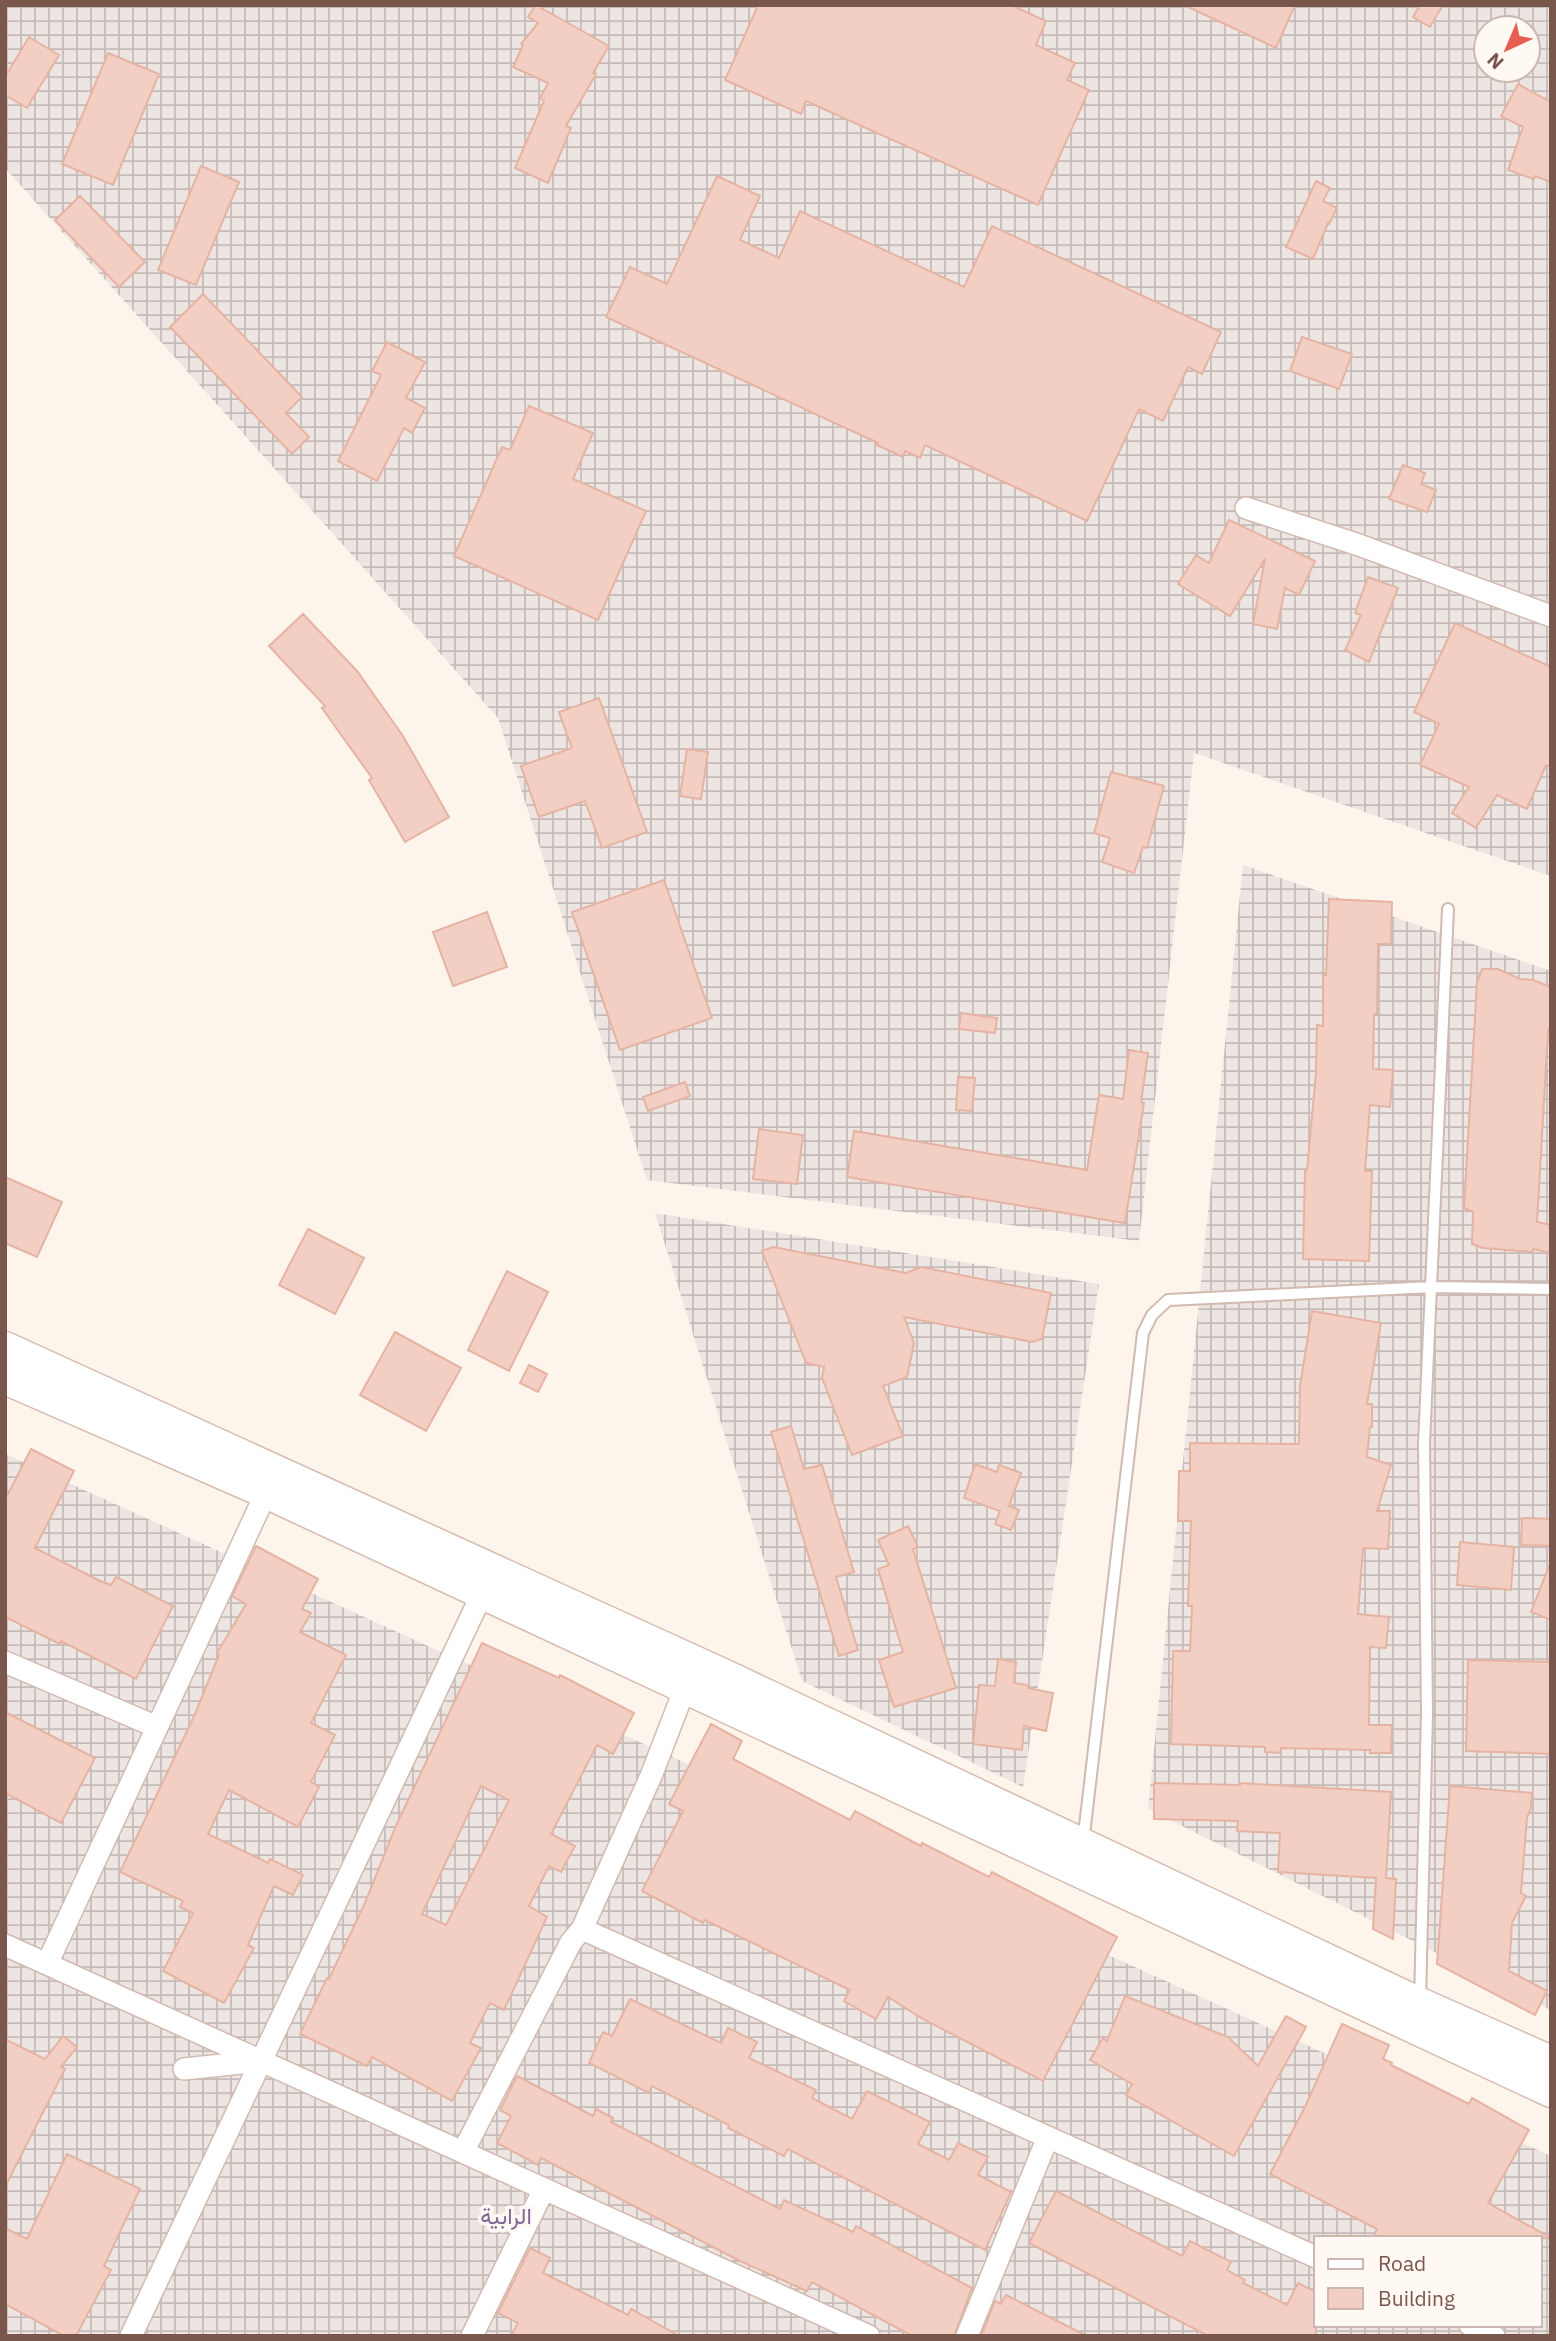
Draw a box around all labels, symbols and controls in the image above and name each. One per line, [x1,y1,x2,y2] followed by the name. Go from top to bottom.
[1472,14,1542,84] north arrow
[1482,48,1508,75] text: N
[480,2200,532,2231] district label: الرابية
[1314,2236,1542,2327] legend
[1378,2249,1426,2277] text: Road
[1378,2284,1455,2312] text: Building

